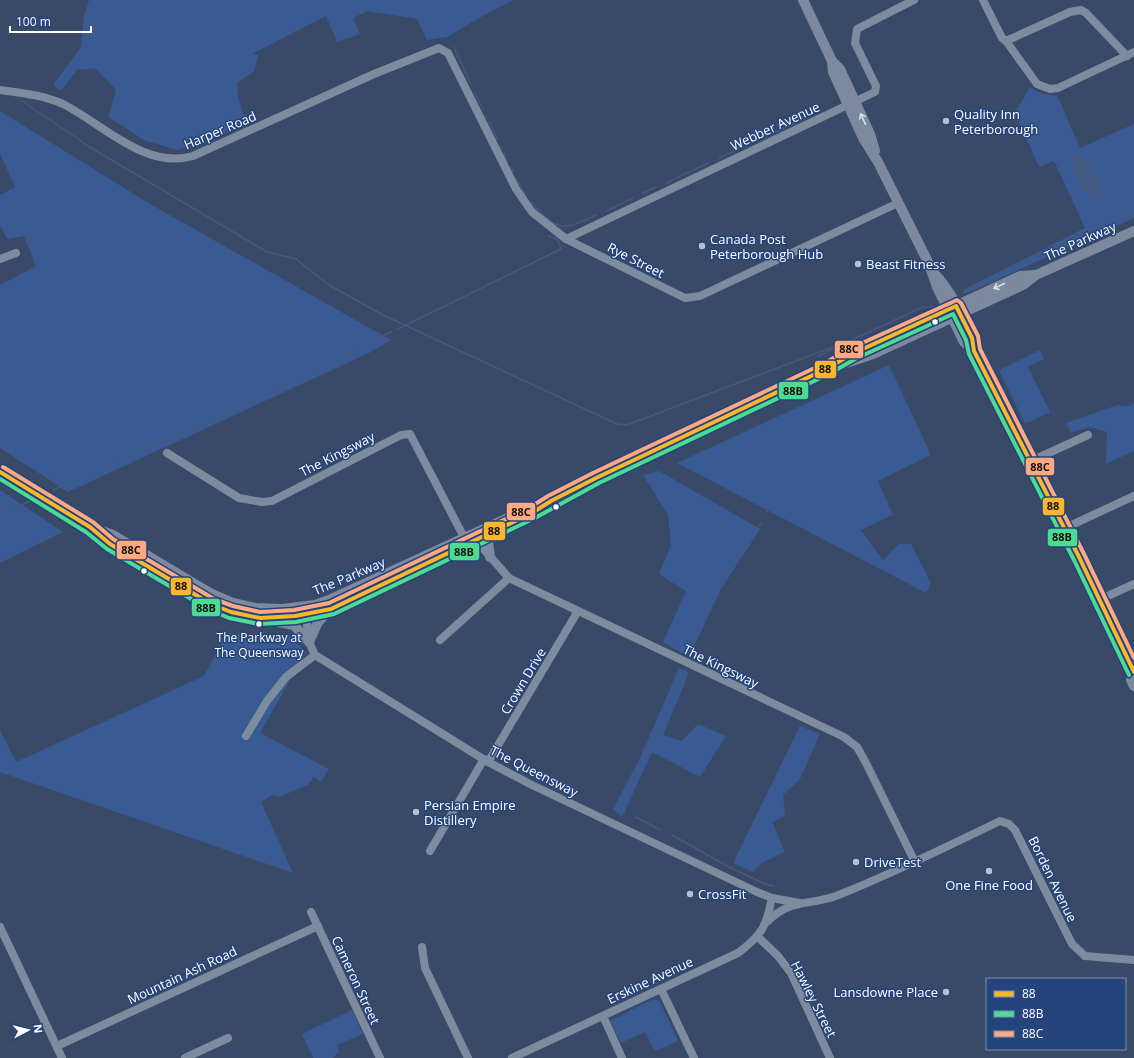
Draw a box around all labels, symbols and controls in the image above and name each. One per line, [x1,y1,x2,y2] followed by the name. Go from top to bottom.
[10,8,91,34] scale bar
[16,13,51,30] text: 100 m
[727,97,823,155] street label: Webber Avenue
[954,105,1038,138] place label: Quality Inn Peterborough
[181,107,259,153] street label: Harper Road
[859,113,866,125] one-way arrow
[941,116,951,126] marker: Quality Inn Peterborough
[1041,217,1119,265] street label: The Parkway
[710,230,823,263] place label: Canada Post Peterborough Hub
[605,238,668,282] street label: Rye Street
[697,241,707,251] marker: Canada Post Peterborough Hub
[866,255,945,273] place label: Beast Fitness
[853,259,863,269] marker: Beast Fitness
[993,283,1005,290] one-way arrow
[930,317,940,327] unlabelled marker
[834,340,864,359] line badge: 88C
[839,341,859,356] text: 88C
[814,360,837,379] line badge: 88
[819,361,831,376] text: 88
[778,381,809,400] line badge: 88B
[783,383,803,398] text: 88B
[296,427,378,481] street label: The Kingsway
[1025,457,1055,476] line badge: 88C
[1030,459,1050,474] text: 88C
[1042,497,1065,516] line badge: 88
[1047,498,1059,513] text: 88
[506,502,536,521] line badge: 88C
[551,502,561,512] unlabelled marker
[511,504,531,519] text: 88C
[483,521,506,541] line badge: 88
[488,523,500,538] text: 88
[1047,528,1078,547] line badge: 88B
[1052,529,1072,544] text: 88B
[116,540,147,560] line badge: 88C
[121,542,141,557] text: 88C
[449,542,480,561] line badge: 88B
[454,544,474,559] text: 88B
[310,553,388,599] street label: The Parkway
[139,566,149,576] unlabelled marker
[170,577,192,596] line badge: 88
[175,578,187,593] text: 88
[191,598,221,617] line badge: 88B
[196,600,216,615] text: 88B
[254,619,264,629] marker: The Parkway at The Queensway
[214,629,305,661] place label: The Parkway at The Queensway
[680,640,762,692] street label: The Kingsway
[496,644,550,718] street label: Crown Drive
[487,741,581,801] street label: The Queensway
[424,796,516,829] place label: Persian Empire Distillery
[411,807,421,817] marker: Persian Empire Distillery
[1024,833,1082,925] street label: Borden Avenue
[864,853,921,871] place label: DriveTest
[851,857,861,867] marker: DriveTest
[984,866,994,876] marker: One Fine Food
[945,876,1033,894] place label: One Fine Food
[698,885,747,903] place label: CrossFit
[685,889,695,899] marker: CrossFit
[328,933,384,1027] street label: Cameron Street
[124,942,240,1008] street label: Mountain Ash Road
[604,952,696,1008] street label: Erskine Avenue
[787,958,841,1041] street label: Hawley Street
[986,978,1126,1050] legend
[833,983,938,1001] place label: Lansdowne Place
[1022,985,1036,1002] text: 88
[941,987,951,997] marker: Lansdowne Place
[1022,1005,1044,1022] text: 88B
[8,1010,48,1050] north arrow
[30,1023,46,1034] text: N
[1022,1025,1044,1042] text: 88C

